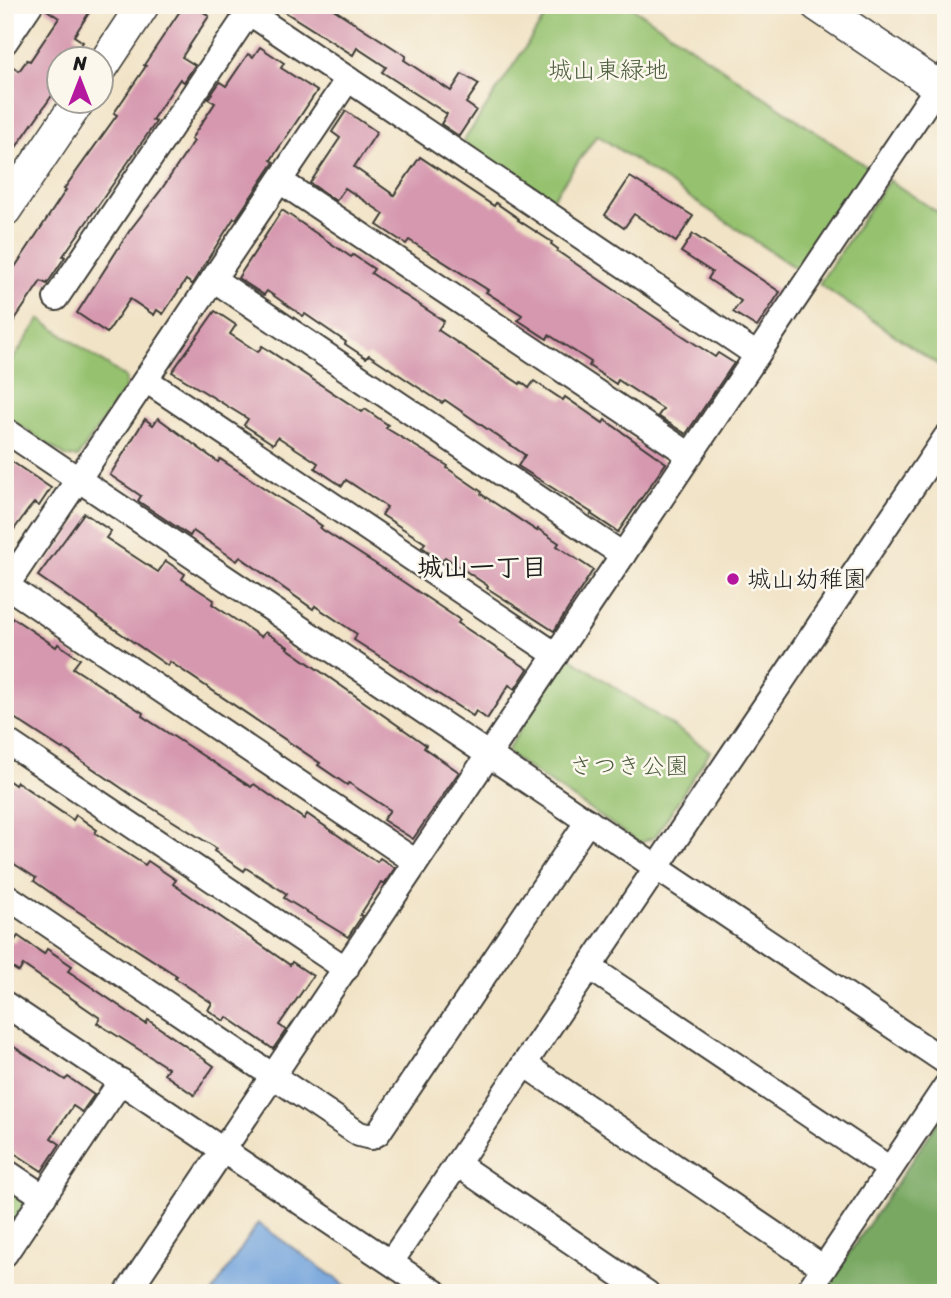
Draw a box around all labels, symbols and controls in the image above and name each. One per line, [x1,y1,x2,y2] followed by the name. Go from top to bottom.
[46,46,116,116] north arrow
[72,47,87,80] text: N
[548,49,668,91] park label: 城山東緑地
[417,544,547,590] district label: 城山一丁目
[747,558,867,600] place label: 城山幼稚園
[725,571,741,587] marker: 城山幼稚園
[569,745,689,787] park label: さつき公園

